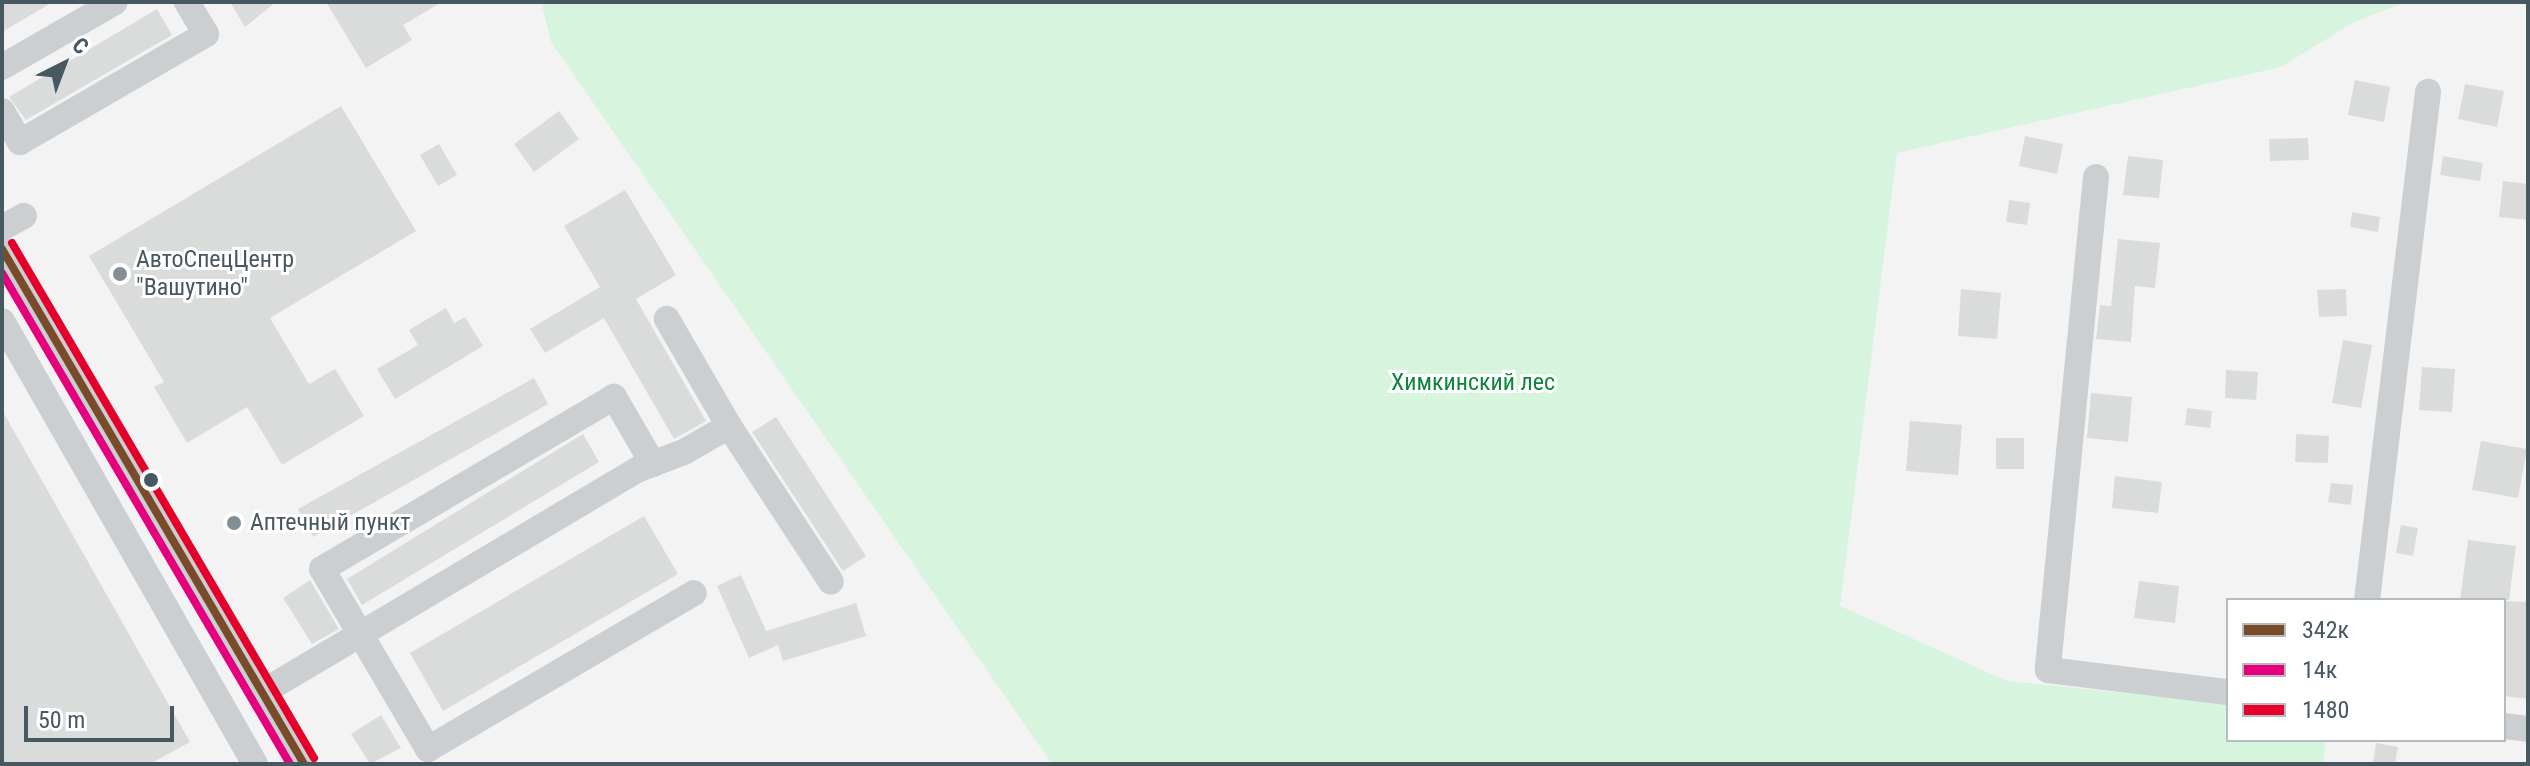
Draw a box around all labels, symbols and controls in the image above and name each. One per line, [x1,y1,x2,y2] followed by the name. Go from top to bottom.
[24,24,104,104] north arrow
[67,32,93,59] text: С
[136,246,294,302] place label: АвтоСпецЦентр "Вашутино"
[111,265,129,283] marker: АвтоСпецЦентр "Вашутино"
[1391,369,1555,397] park label: Химкинский лес
[143,472,159,488] unlabelled marker
[250,509,411,537] place label: Аптечный пункт
[225,514,243,532] marker: Аптечный пункт
[2226,598,2506,742] legend
[2302,616,2349,644] text: 342к
[2302,656,2337,684] text: 14к
[28,690,178,740] scale bar
[2302,696,2349,724] text: 1480
[38,706,85,734] text: 50 m

